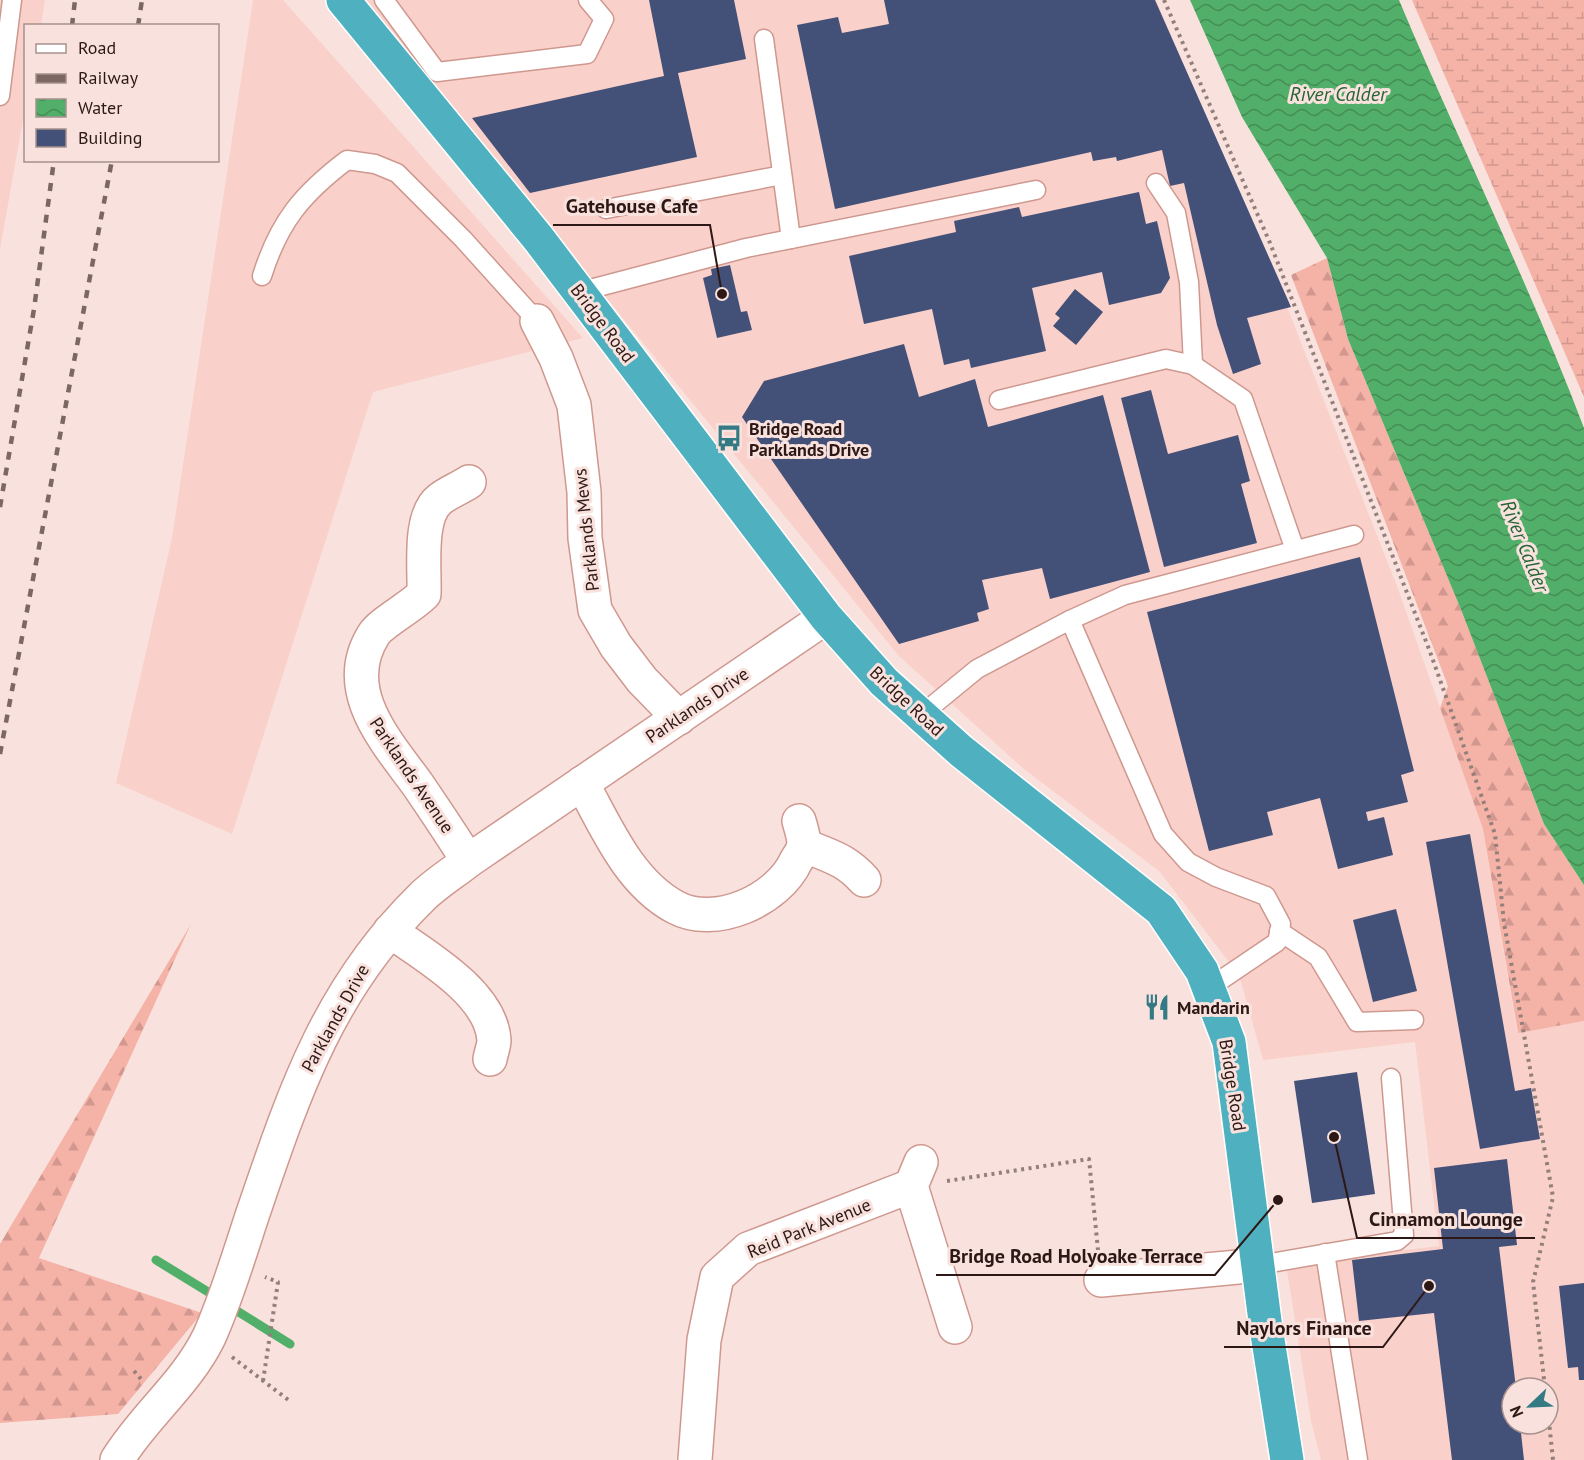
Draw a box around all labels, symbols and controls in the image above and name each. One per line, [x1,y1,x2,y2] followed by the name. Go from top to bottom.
[24,24,219,162] legend
[78,36,116,59] text: Road
[78,66,139,89] text: Railway
[1289,81,1388,107] water label: River Calder
[78,96,122,119] text: Water
[78,126,142,149] text: Building
[553,187,710,225] callout: Gatehouse Cafe
[566,193,698,219] text: Gatehouse Cafe
[566,279,640,367] street label: Bridge Road
[749,417,869,461] place label: Bridge Road Parklands Drive
[714,423,744,453] bus stop icon: Bridge Road Parklands Drive
[568,468,604,592] street label: Parklands Mews
[1495,496,1556,597] water label: River Calder
[865,661,949,741] street label: Bridge Road
[641,662,753,748] street label: Parklands Drive
[365,713,459,837] street label: Parklands Avenue
[296,960,374,1076] street label: Parklands Drive
[1142,992,1172,1022] restaurant icon: Mandarin
[1177,996,1250,1019] place label: Mandarin
[1214,1037,1252,1133] street label: Bridge Road
[744,1193,874,1263] street label: Reid Park Avenue
[1357,1200,1535,1238] callout: Cinnamon Lounge
[1369,1206,1523,1232] text: Cinnamon Lounge
[936,1237,1215,1275] callout: Bridge Road Holyoake Terrace
[949,1243,1203,1269] text: Bridge Road Holyoake Terrace
[1224,1309,1383,1347] callout: Naylors Finance
[1236,1315,1372,1341] text: Naylors Finance
[1500,1376,1560,1436] north arrow
[1505,1403,1527,1421] text: N

